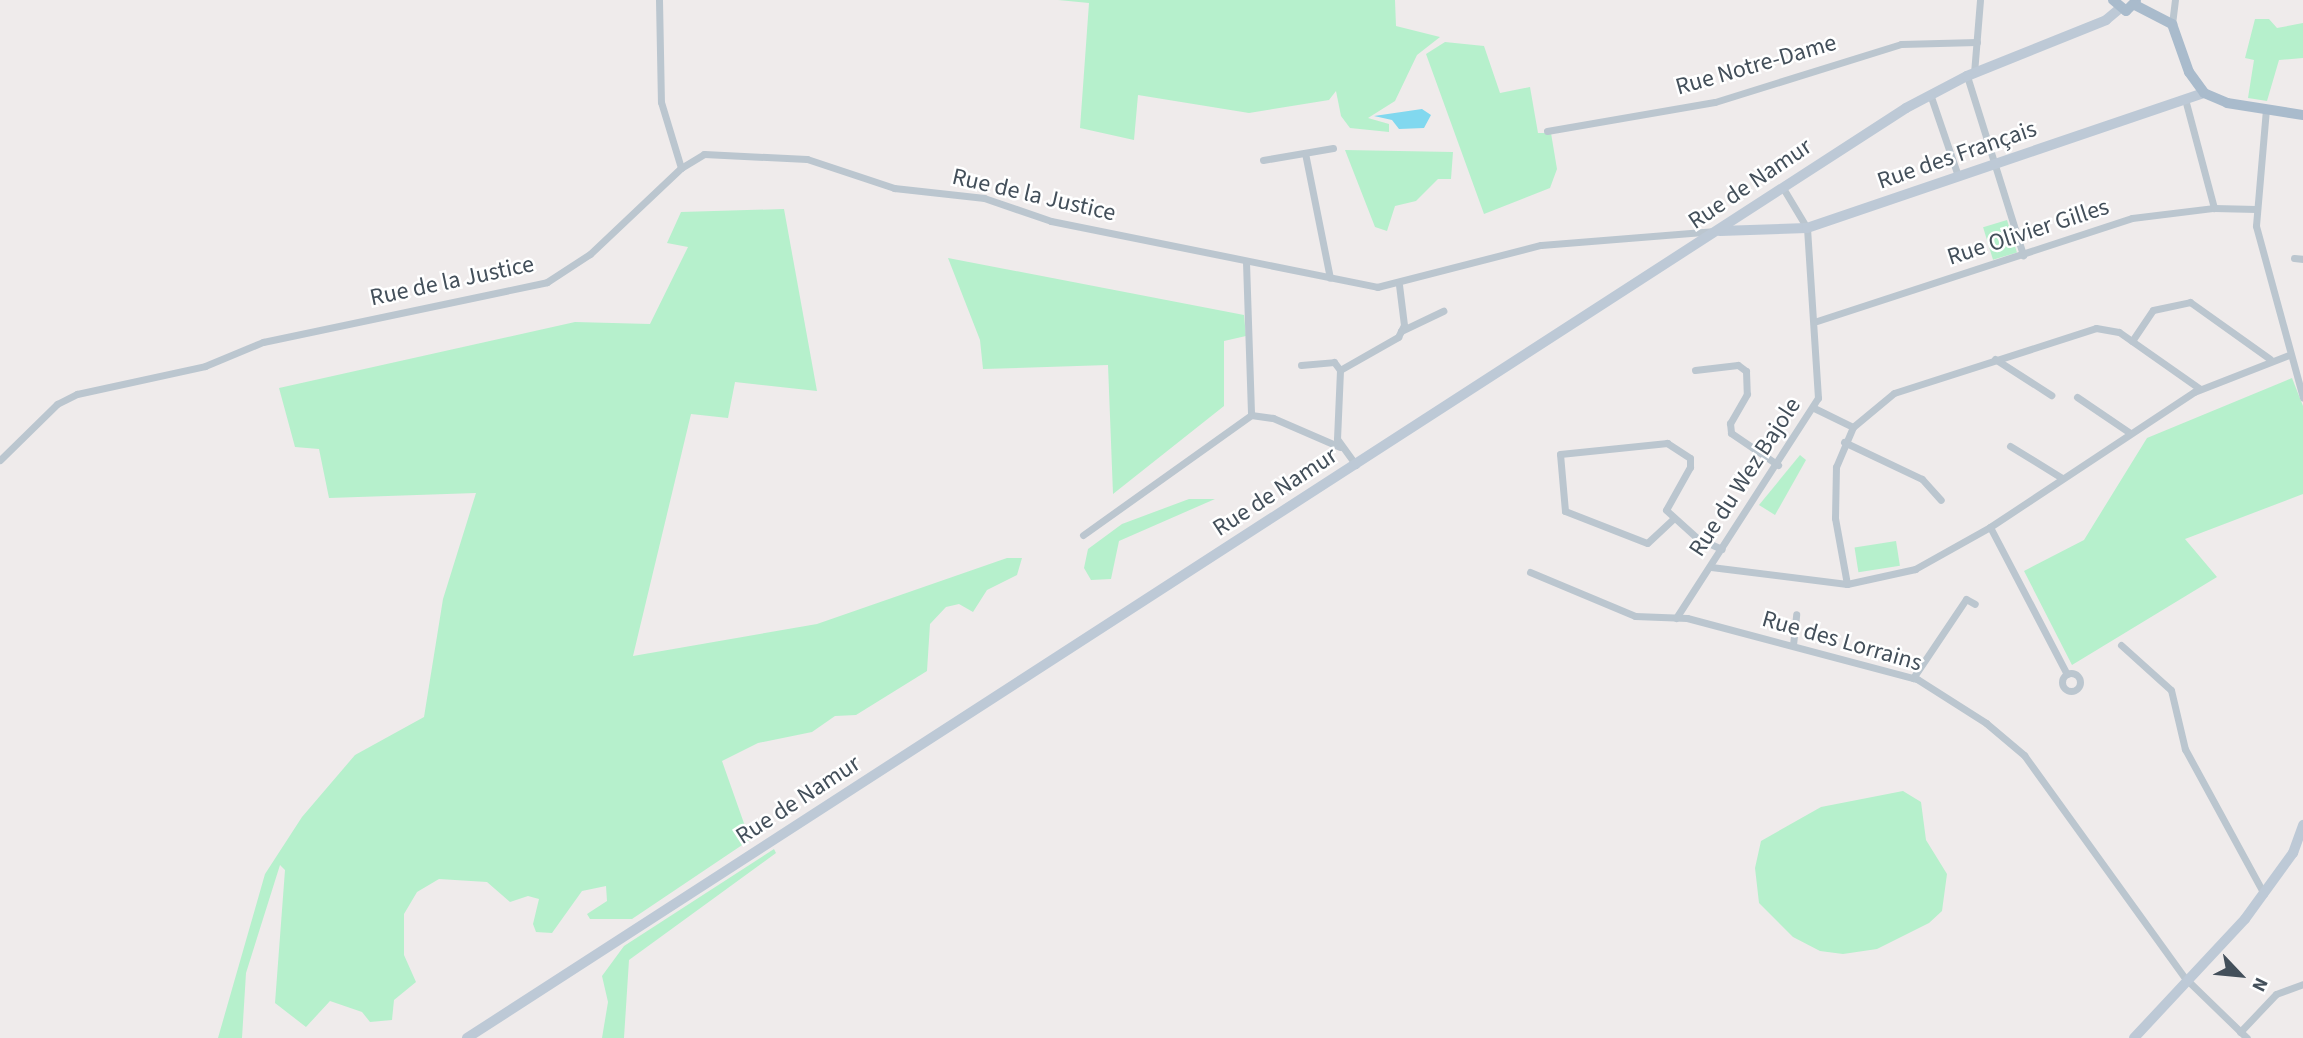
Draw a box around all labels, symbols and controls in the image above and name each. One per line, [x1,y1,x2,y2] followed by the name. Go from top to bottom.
[1672,28,1840,102] street label: Rue Notre-Dame
[1874,114,2040,196] street label: Rue des Français
[1683,132,1817,236] street label: Rue de Namur
[949,162,1119,228] street label: Rue de la Justice
[1943,192,2113,272] street label: Rue Olivier Gilles
[367,250,537,312] street label: Rue de la Justice
[1683,392,1807,562] street label: Rue du Wez Bajole
[1207,441,1343,543] street label: Rue de Namur
[1759,604,1925,678] street label: Rue des Lorrains
[730,749,866,851] street label: Rue de Namur
[2205,940,2275,1010] north arrow
[2244,973,2274,996] text: N

